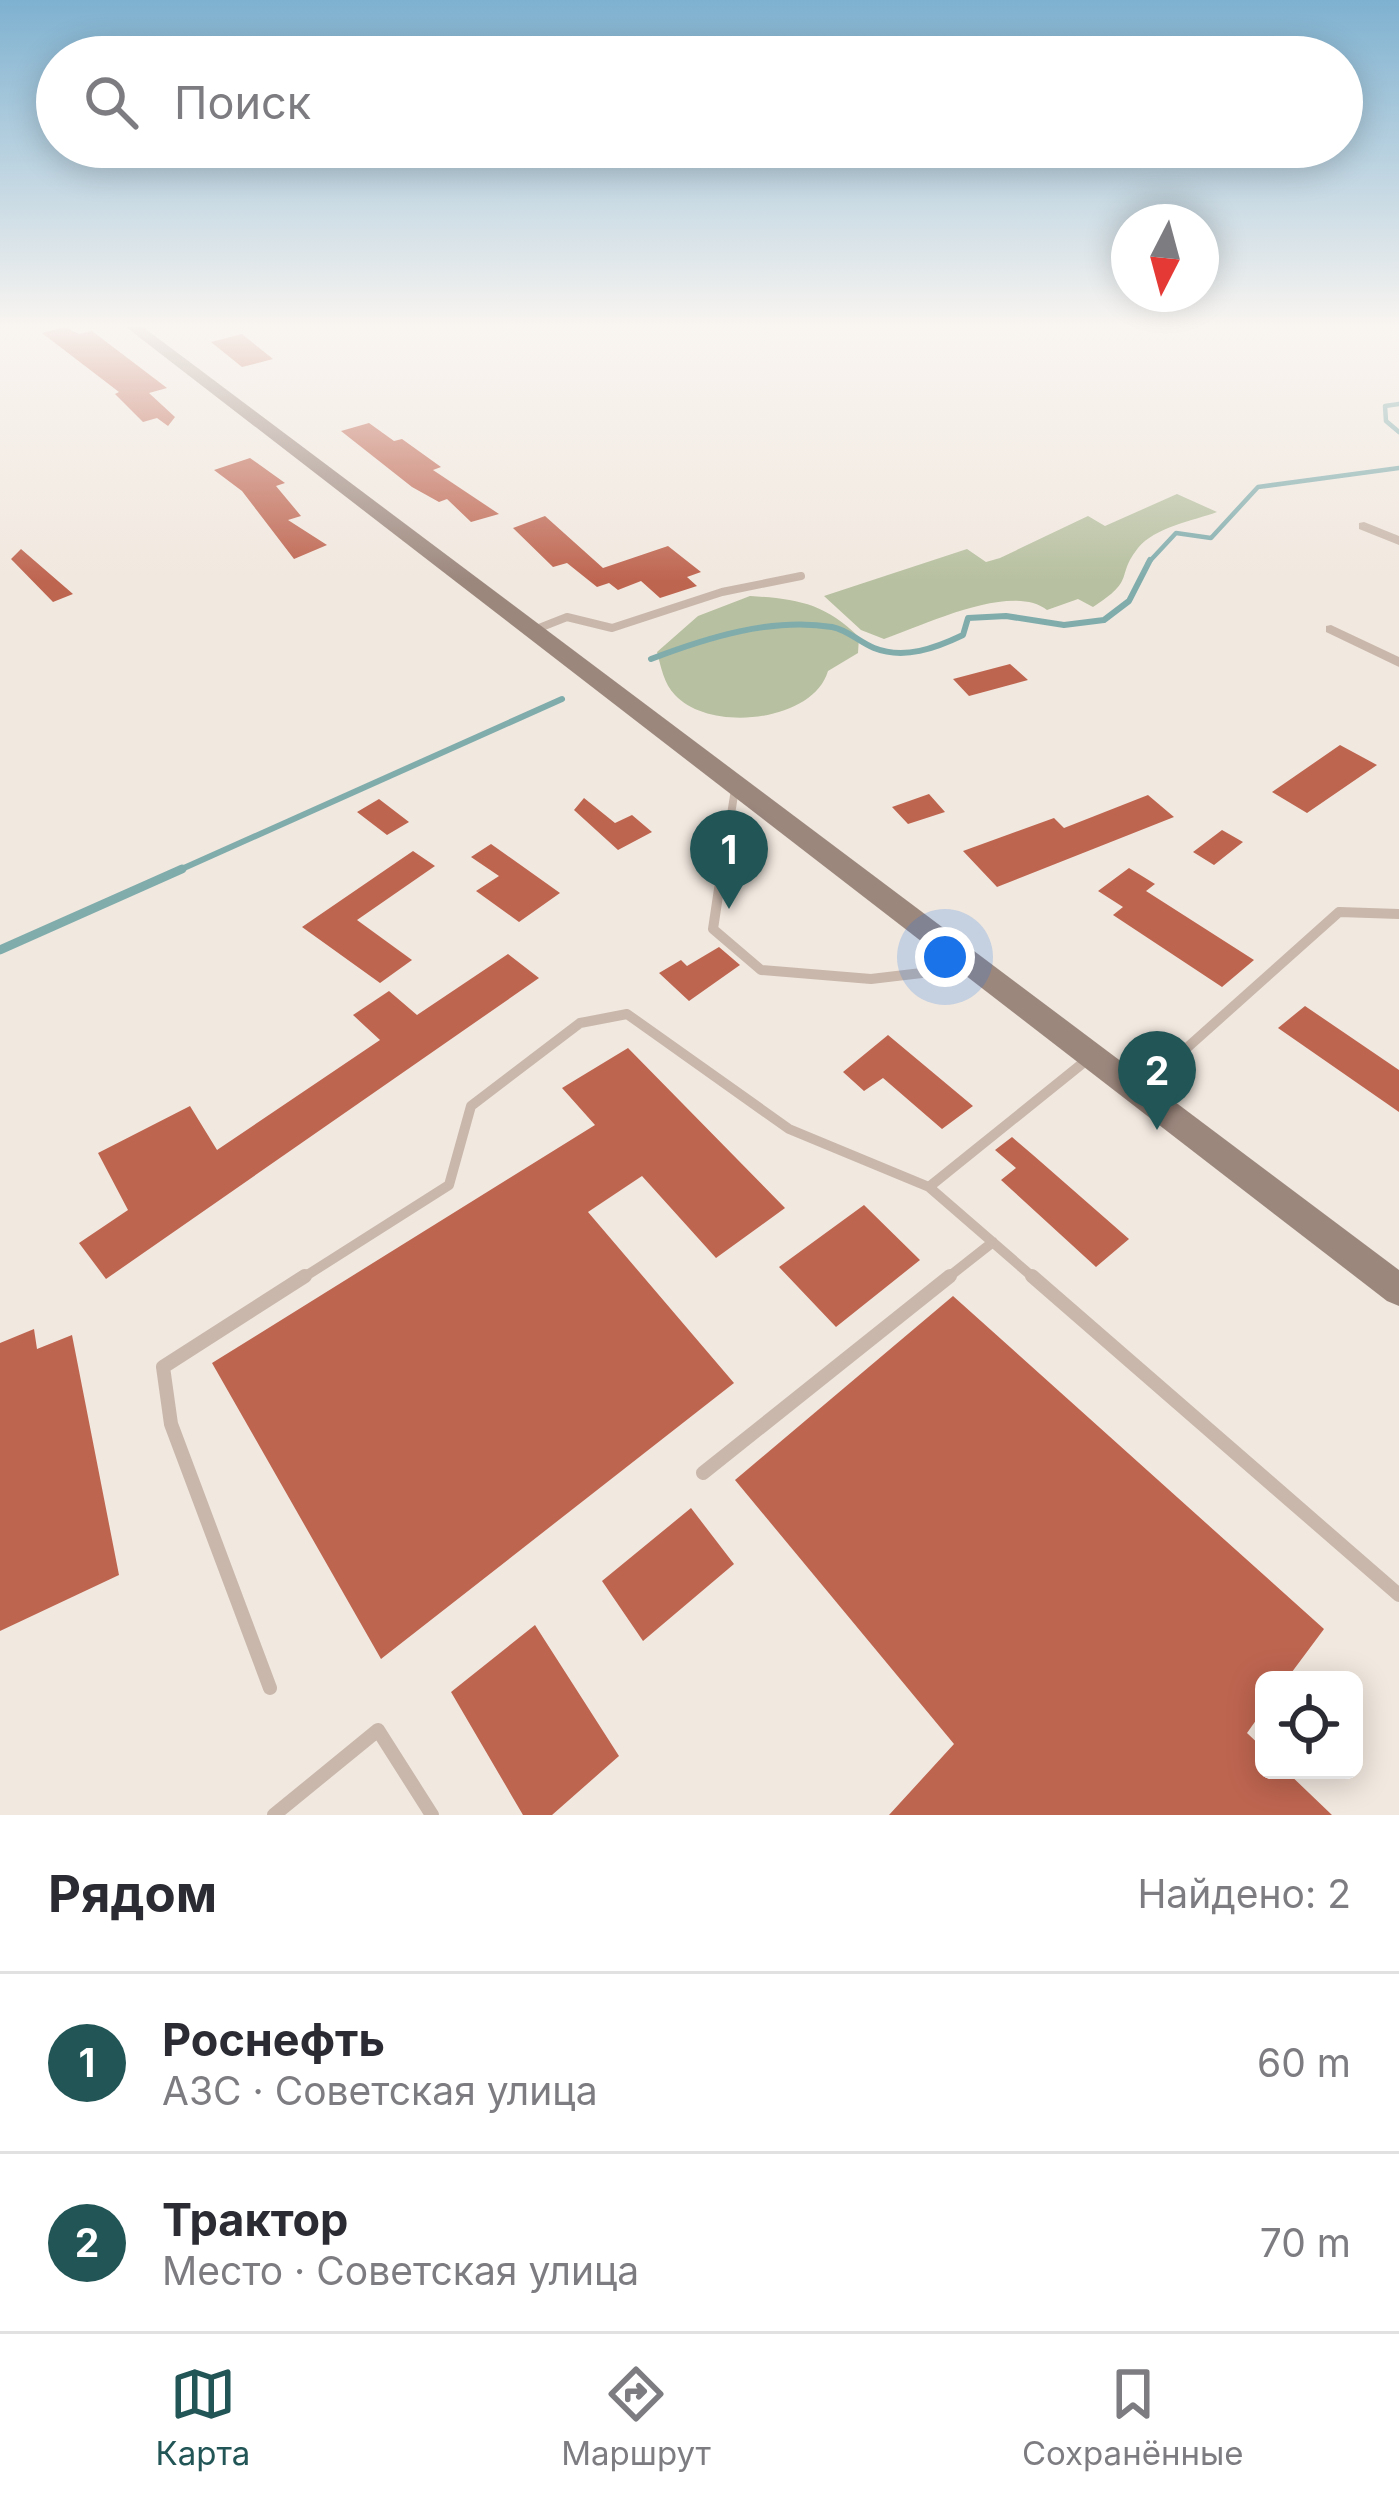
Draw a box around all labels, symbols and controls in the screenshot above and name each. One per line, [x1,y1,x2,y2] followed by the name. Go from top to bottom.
[36,36,1363,168] search box
[78,69,144,135] icon: search
[174,75,311,130] text: Поиск
[1111,204,1219,312] north arrow
[690,810,768,909] pin: 1
[915,927,975,987] your location
[1118,1031,1196,1130] pin: 2
[1255,1671,1363,1779] map controls
[1255,1671,1363,1779] button: locate
[48,1863,217,1924] text: Рядом
[1137,1870,1351,1917] text: Найдено: 2
[162,2012,385,2067] text: Роснефть
[79,2039,95,2086] text: 1
[1257,2039,1351,2086] text: 60 m
[162,2067,598,2114] text: АЗС · Советская улица
[162,2192,348,2247] text: Трактор
[75,2219,99,2266] text: 2
[1260,2219,1351,2266] text: 70 m
[162,2247,639,2294] text: Место · Советская улица
[155,2361,250,2473] tab: Карта
[561,2361,711,2473] tab: Маршрут
[1022,2361,1243,2473] tab: Сохранённые

